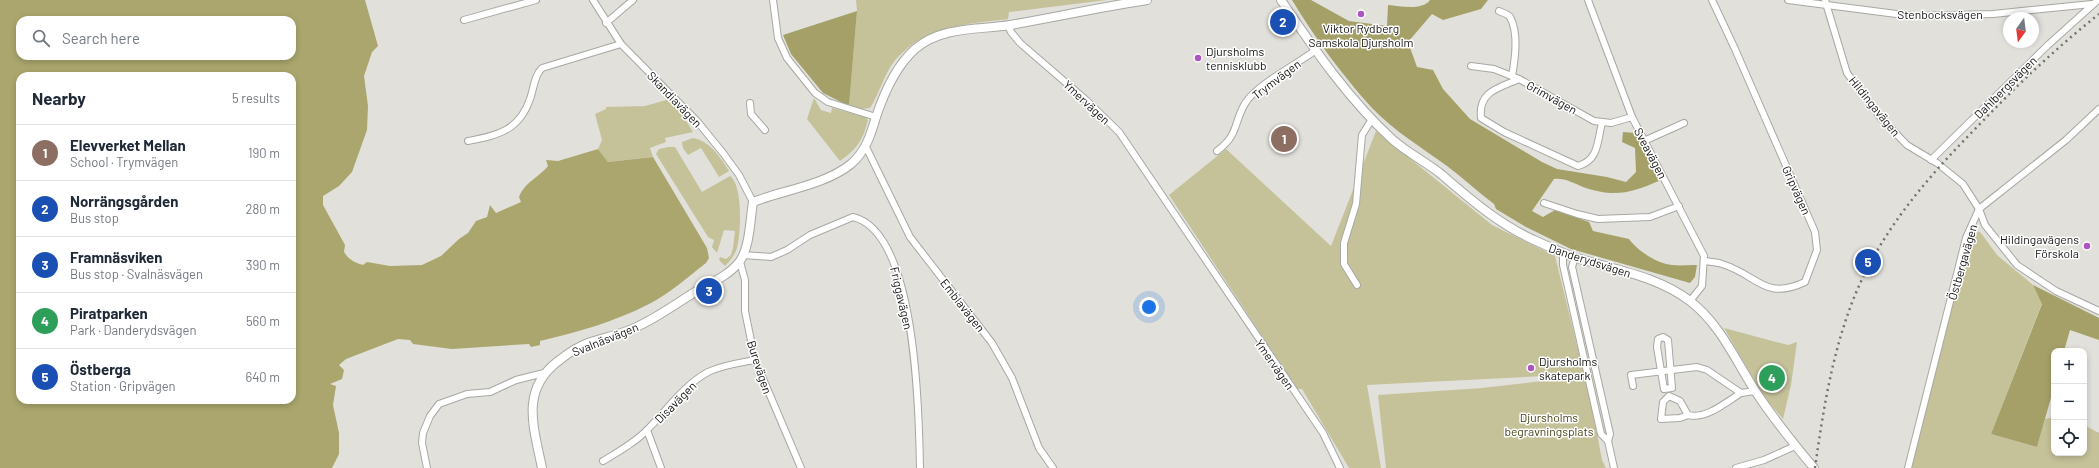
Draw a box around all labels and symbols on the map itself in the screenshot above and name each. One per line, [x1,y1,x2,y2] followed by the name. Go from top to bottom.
[1270,7,1296,37] pin: 2
[1897,7,1983,21] street label: Stenbocksvägen
[1356,9,1366,19] marker: Viktor Rydberg Samskola Djursholm
[2003,12,2039,48] north arrow
[1309,21,1414,49] place label: Viktor Rydberg Samskola Djursholm
[1206,44,1267,72] place label: Djursholms tennisklubb
[1193,53,1203,63] marker: Djursholms tennisklubb
[1971,53,2039,121] street label: Dahlbergsvägen
[1249,56,1303,102] street label: Trymvägen
[645,68,705,130] street label: Skandiavägen
[1847,73,1903,139] street label: Hildingavägen
[1061,77,1113,127] street label: Ymervägen
[1524,77,1580,117] street label: Grimvägen
[1271,124,1297,154] pin: 1
[1632,125,1670,181] street label: Sveavägen
[1780,163,1814,217] street label: Gripvägen
[1945,223,1979,301] street label: Östbergavägen
[2000,232,2079,260] place label: Hildingavägens Förskola
[1547,240,1633,280] street label: Danderydsvägen
[2082,241,2092,251] marker: Hildingavägens Förskola
[1855,247,1881,277] pin: 5
[888,265,916,331] street label: Friggavägen
[696,276,722,306] pin: 3
[938,276,988,334] street label: Emblavägen
[1139,297,1159,317] your location
[570,319,640,359] street label: Svalnäsvägen
[1253,336,1297,392] street label: Ymervägen
[745,339,775,395] street label: Burevägen
[1539,354,1598,382] place label: Djursholms skatepark
[1526,363,1536,373] marker: Djursholms skatepark
[1759,363,1785,393] pin: 4
[651,378,699,426] street label: Disavägen
[1504,410,1594,438] park label: Djursholms begravningsplats

